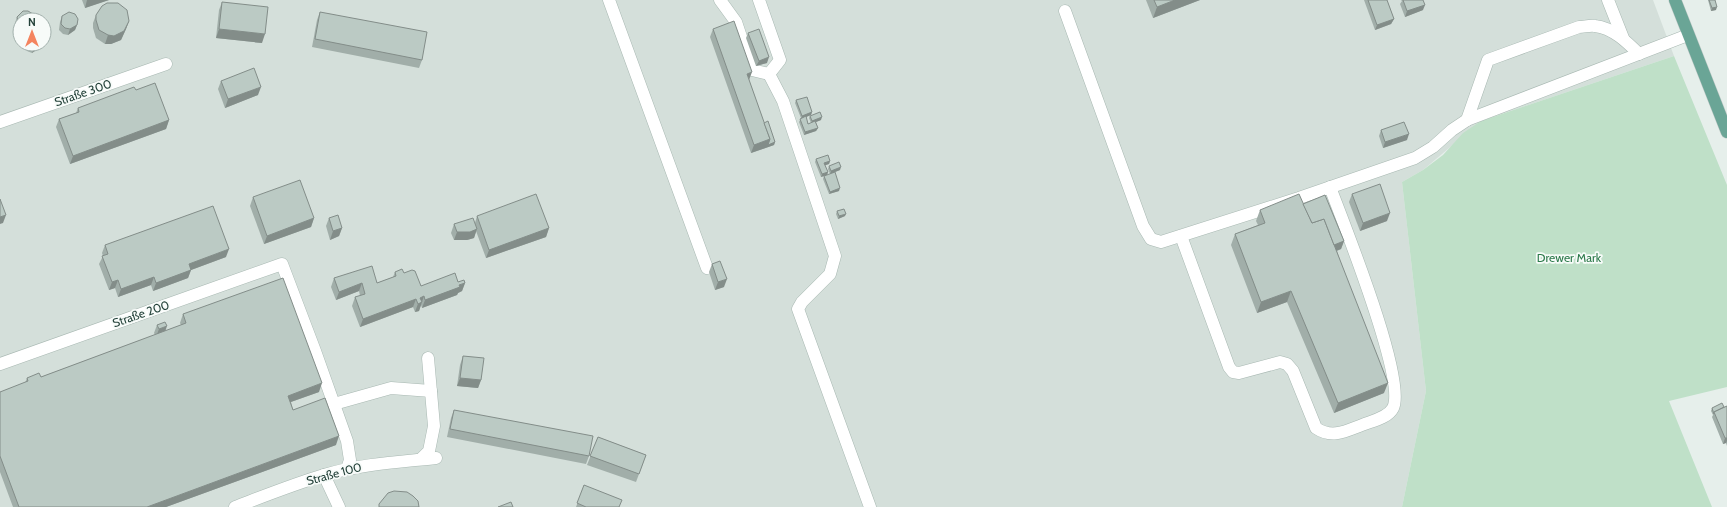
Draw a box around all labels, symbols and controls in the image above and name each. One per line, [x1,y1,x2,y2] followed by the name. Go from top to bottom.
[12,12,52,52] north arrow
[28,15,36,29] text: N
[52,76,113,109] street label: Straße 300
[1537,250,1602,265] park label: Drewer Mark
[110,297,171,330] street label: Straße 200
[305,459,363,488] street label: Straße 100

